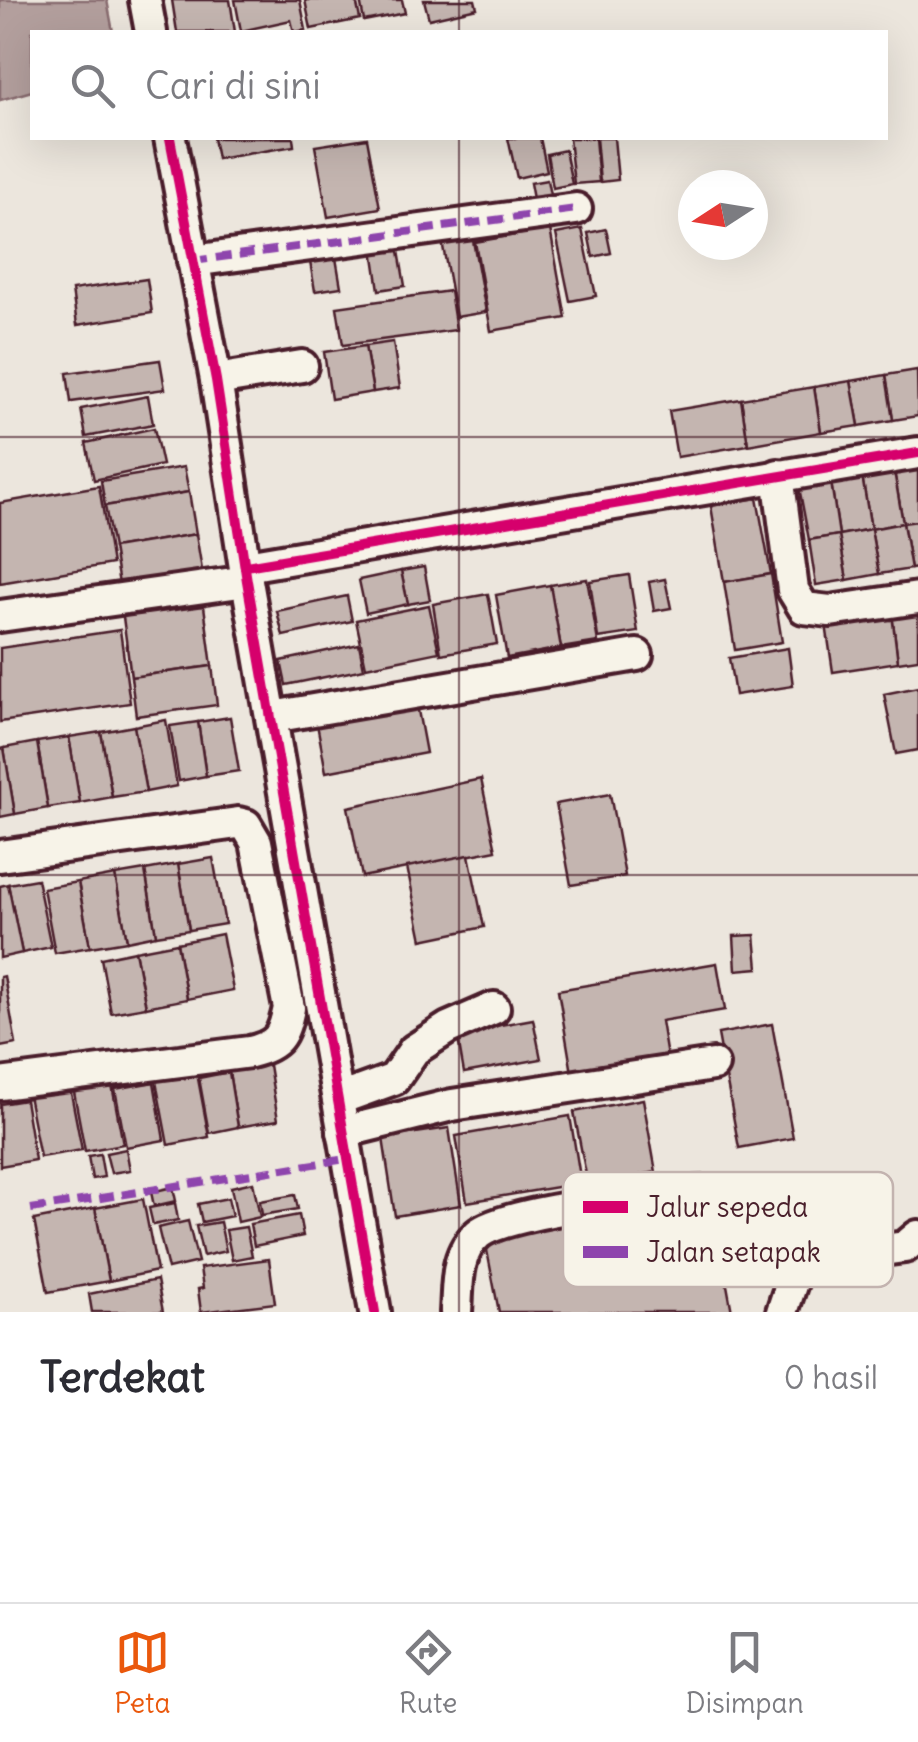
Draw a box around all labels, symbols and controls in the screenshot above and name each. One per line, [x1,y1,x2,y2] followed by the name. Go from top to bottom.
[30,30,888,140] search box
[65,58,120,113] icon: search
[145,62,321,109] text: Cari di sini
[678,170,768,260] north arrow
[563,1172,893,1287] legend
[646,1189,808,1225] text: Jalur sepeda
[646,1234,821,1270] text: Jalan setapak
[40,1351,205,1403] text: Terdekat
[784,1357,878,1398] text: 0 hasil
[114,1625,171,1721] tab: Peta
[399,1625,457,1721] tab: Rute
[686,1625,804,1721] tab: Disimpan

